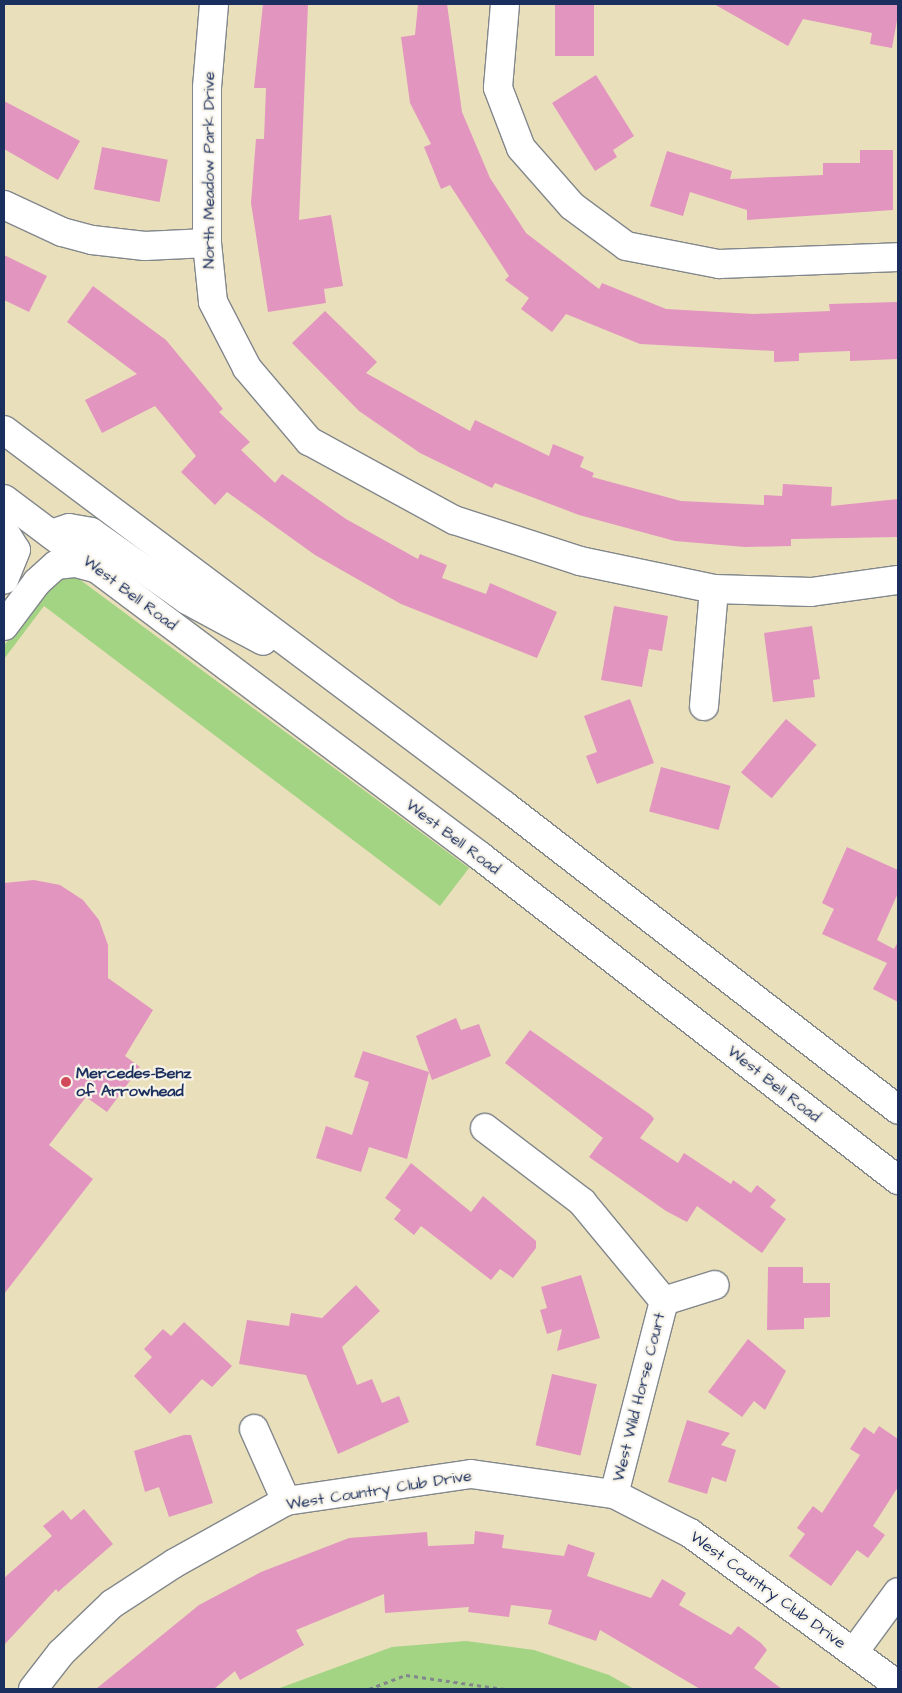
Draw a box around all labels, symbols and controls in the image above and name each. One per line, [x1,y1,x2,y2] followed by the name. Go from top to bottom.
[199,71,219,269] street label: North Meadow Park Drive
[79,551,181,635] street label: West Bell Road
[402,795,504,879] street label: West Bell Road
[724,1042,824,1126] street label: West Bell Road
[76,1063,191,1101] place label: Mercedes-Benz of Arrowhead
[60,1076,72,1088] marker: Mercedes-Benz of Arrowhead
[609,1310,669,1484] street label: West Wild Horse Court
[285,1466,473,1514] street label: West Country Club Drive
[687,1527,849,1653] street label: West Country Club Drive

